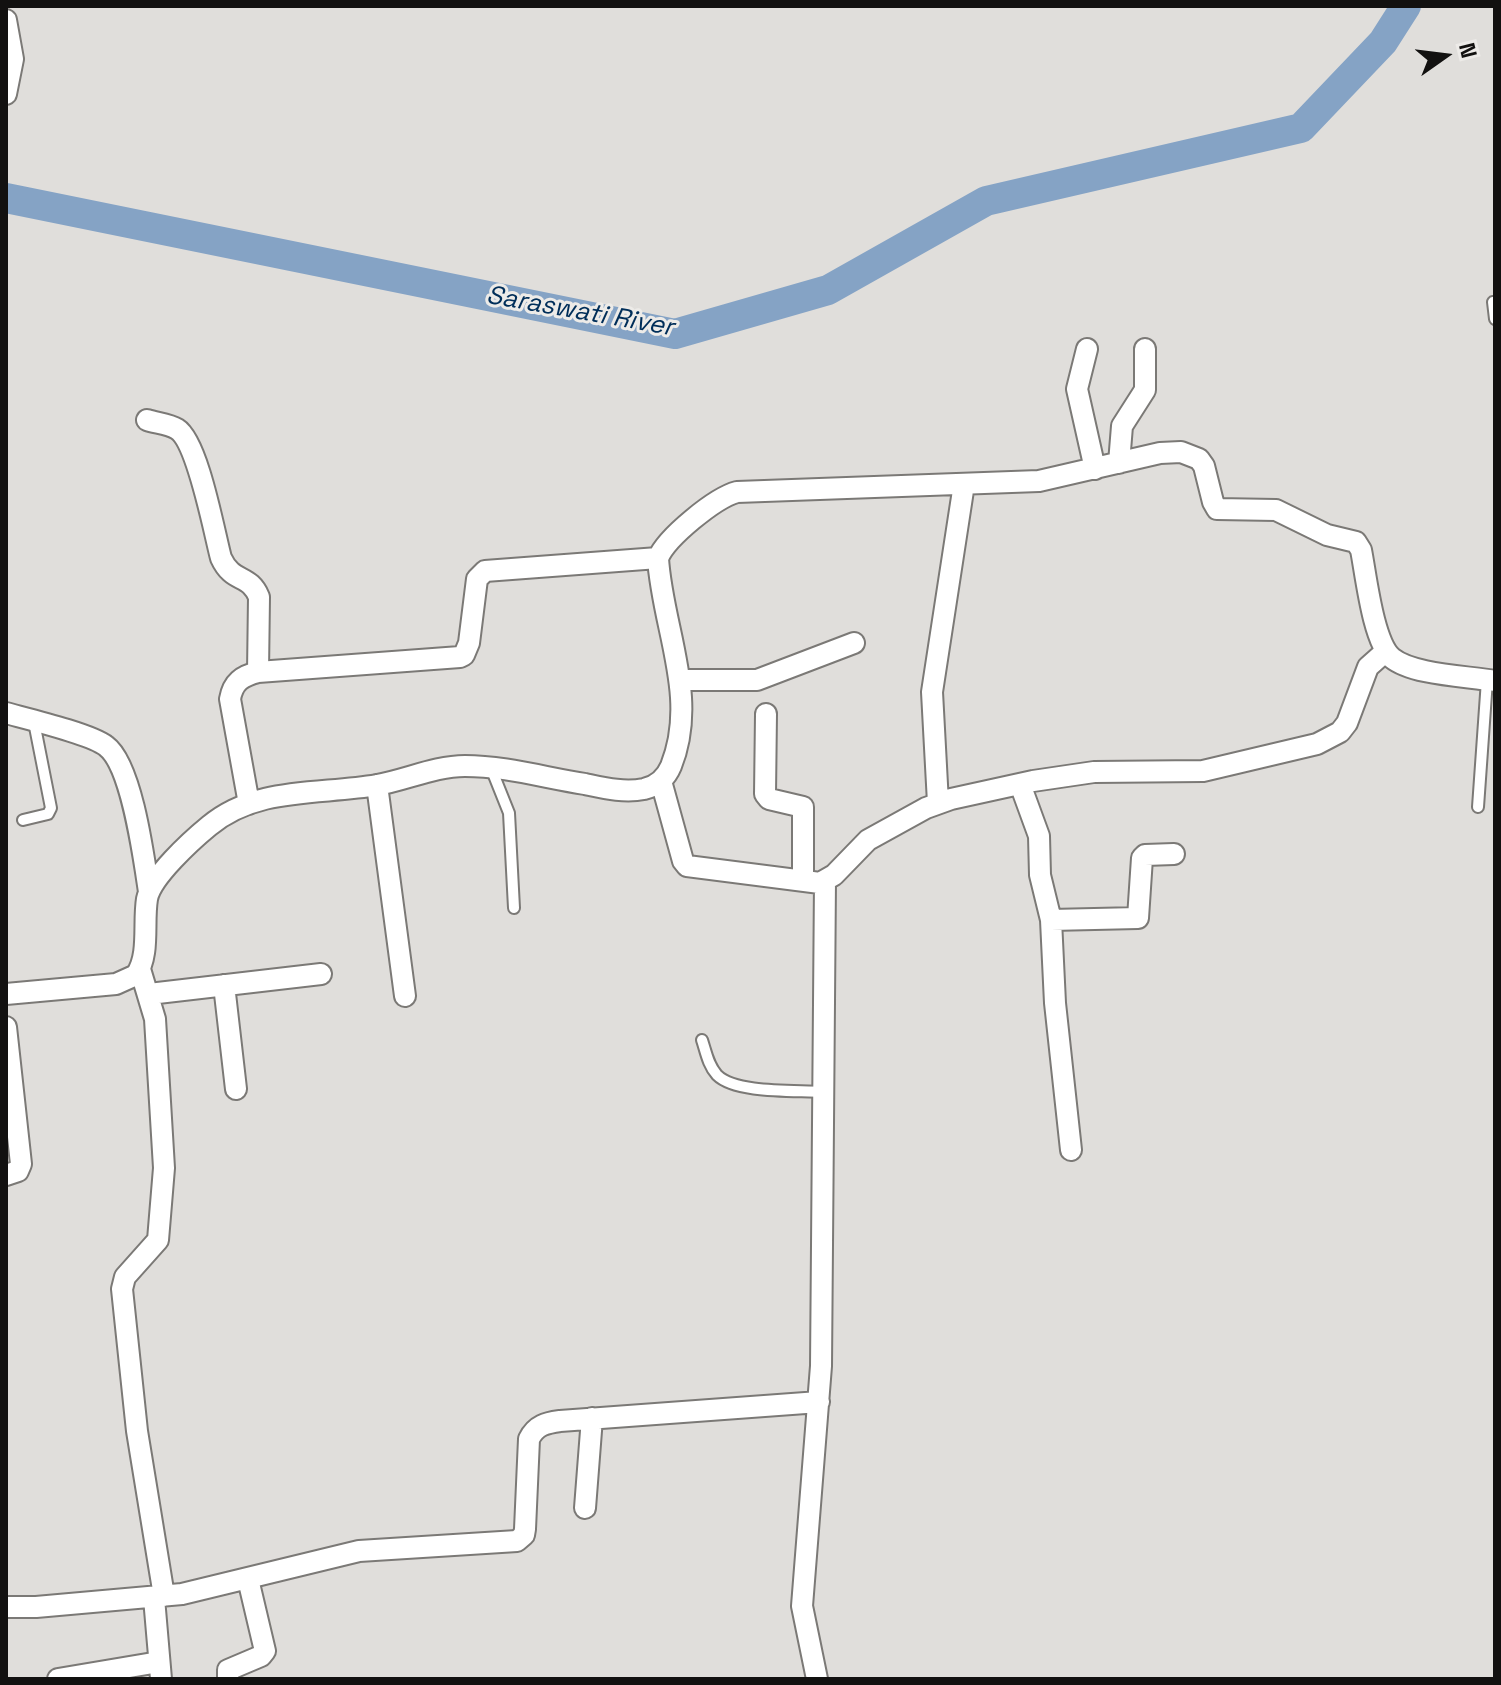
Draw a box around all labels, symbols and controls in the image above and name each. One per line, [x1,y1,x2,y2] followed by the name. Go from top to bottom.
[1405,16,1485,96] north arrow
[1453,40,1484,61] text: N
[484,280,676,344] water label: Saraswati River

